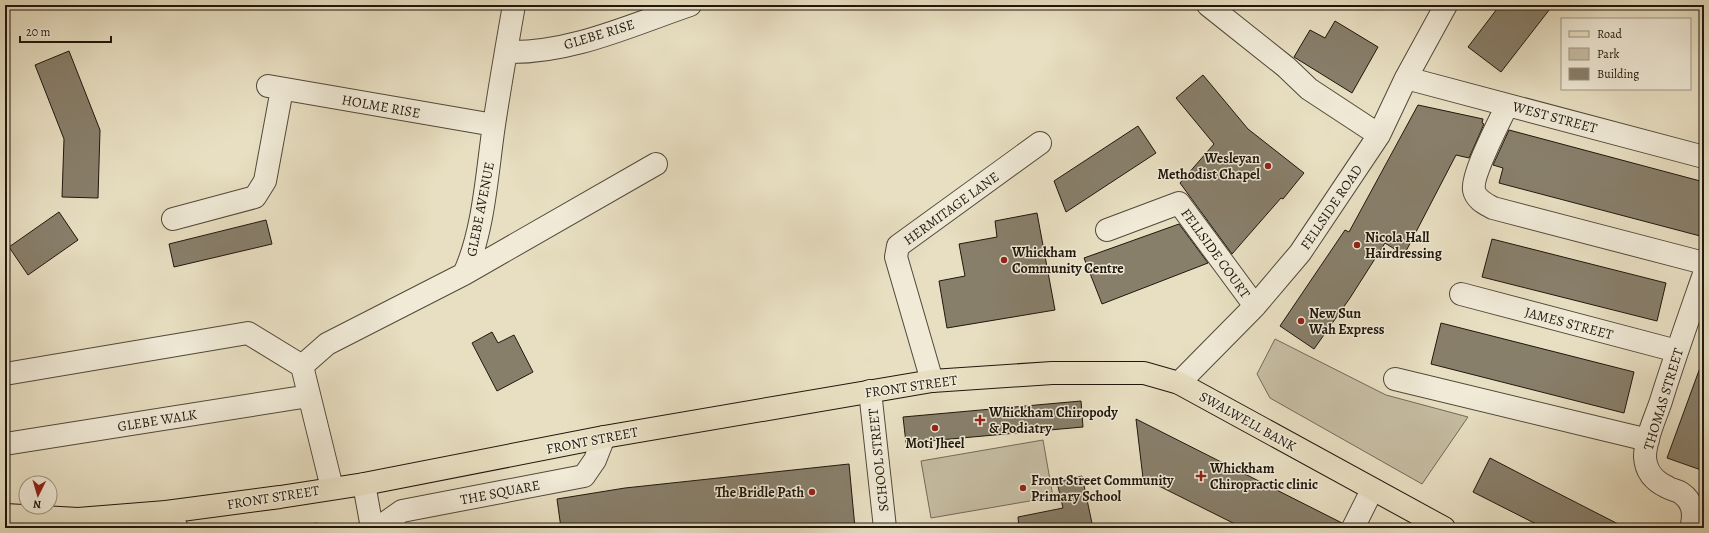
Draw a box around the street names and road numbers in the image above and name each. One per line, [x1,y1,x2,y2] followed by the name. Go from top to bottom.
[561,15,637,54] street label: GLEBE RISE
[340,90,422,123] street label: HOLME RISE
[1509,97,1600,138] street label: WEST STREET
[462,160,499,258] street label: GLEBE AVENUE
[1296,161,1367,254] street label: FELLSIDE ROAD
[900,167,1003,250] street label: HERMITAGE LANE
[1177,205,1255,302] street label: FELLSIDE COURT
[1523,303,1615,344] street label: JAMES STREET
[1639,345,1688,453] street label: THOMAS STREET
[864,371,959,402] street label: FRONT STREET
[1196,387,1300,456] street label: SWALWELL BANK
[116,405,198,436] street label: GLEBE WALK
[864,407,893,513] street label: SCHOOL STREET
[544,422,640,459] street label: FRONT STREET
[459,475,542,510] street label: THE SQUARE
[226,481,321,514] street label: FRONT STREET

